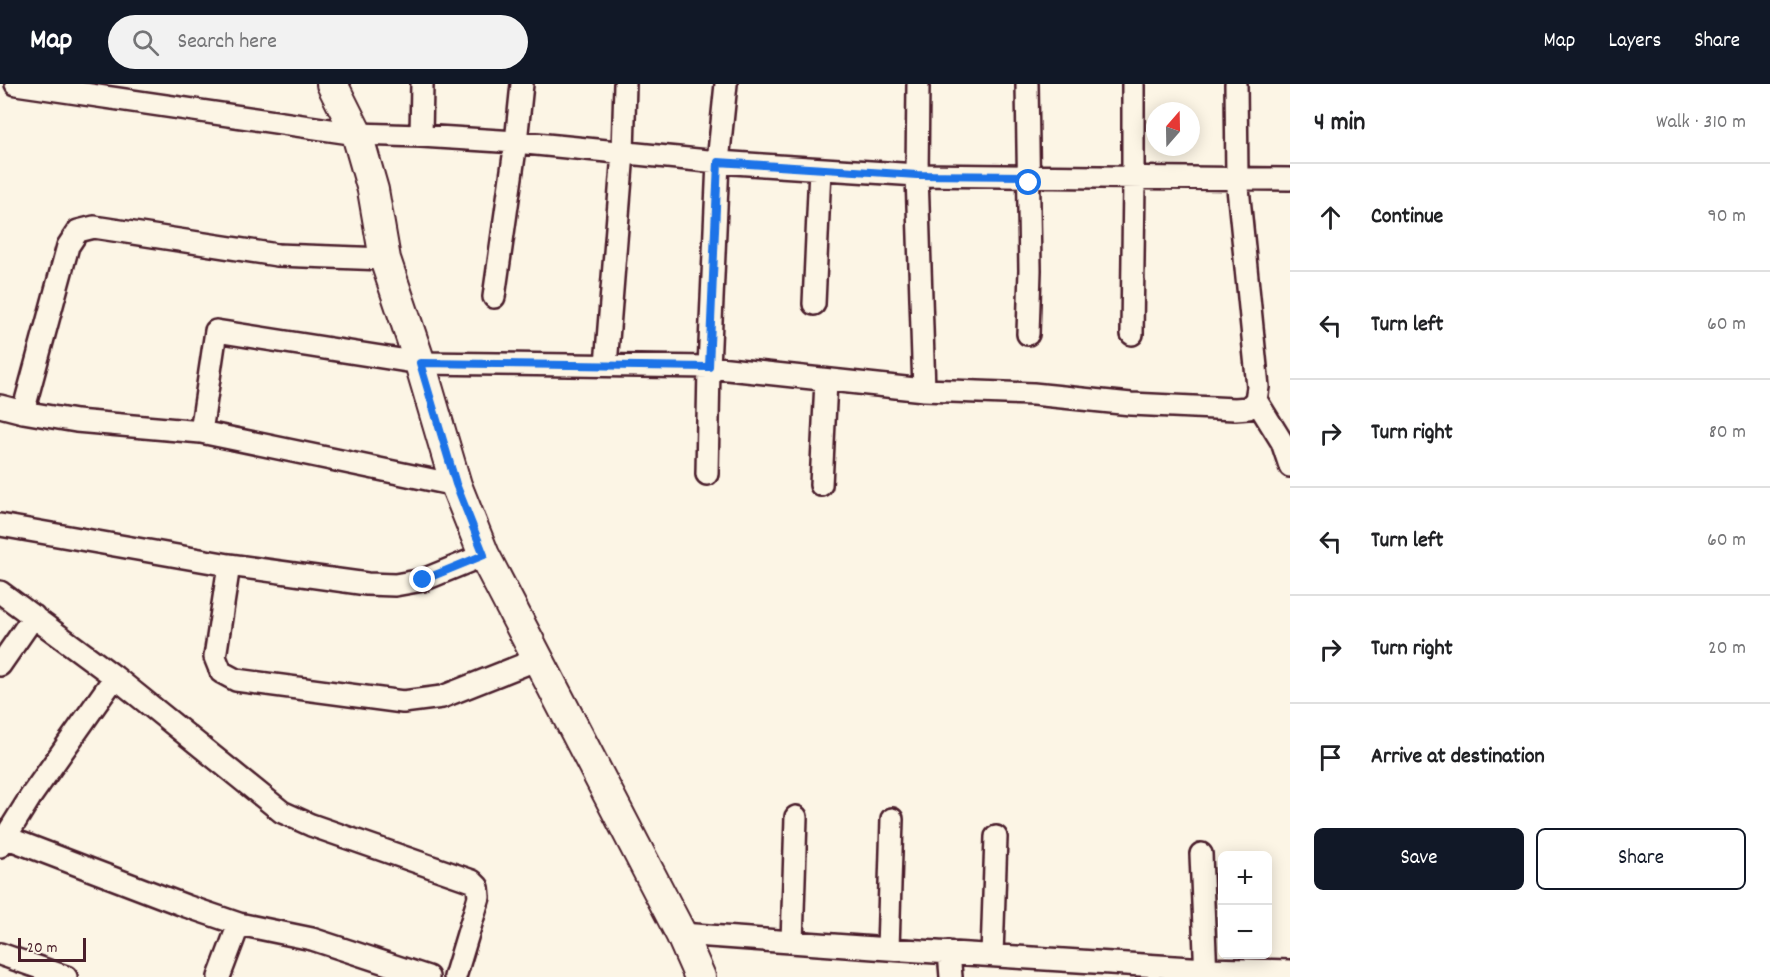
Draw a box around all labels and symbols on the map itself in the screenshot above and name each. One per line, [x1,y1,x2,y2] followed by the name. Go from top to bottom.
[1146,102,1200,156] north arrow
[1015,169,1041,195] route start
[409,566,435,592] route end
[18,935,86,962] scale bar

